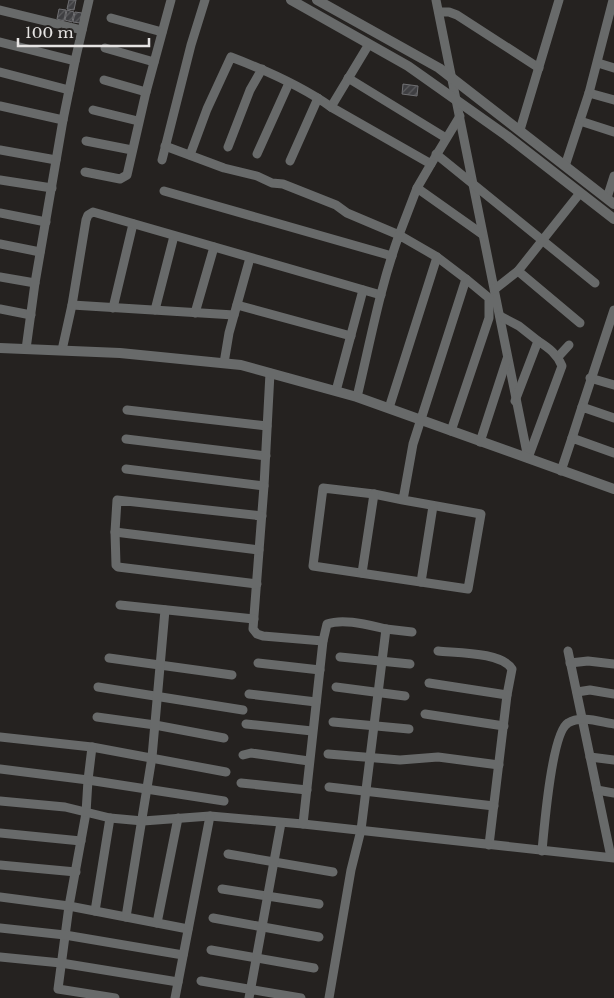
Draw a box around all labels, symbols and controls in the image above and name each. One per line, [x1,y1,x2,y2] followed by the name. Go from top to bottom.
[18,15,149,47] scale bar
[25,23,74,42] text: 100 m

